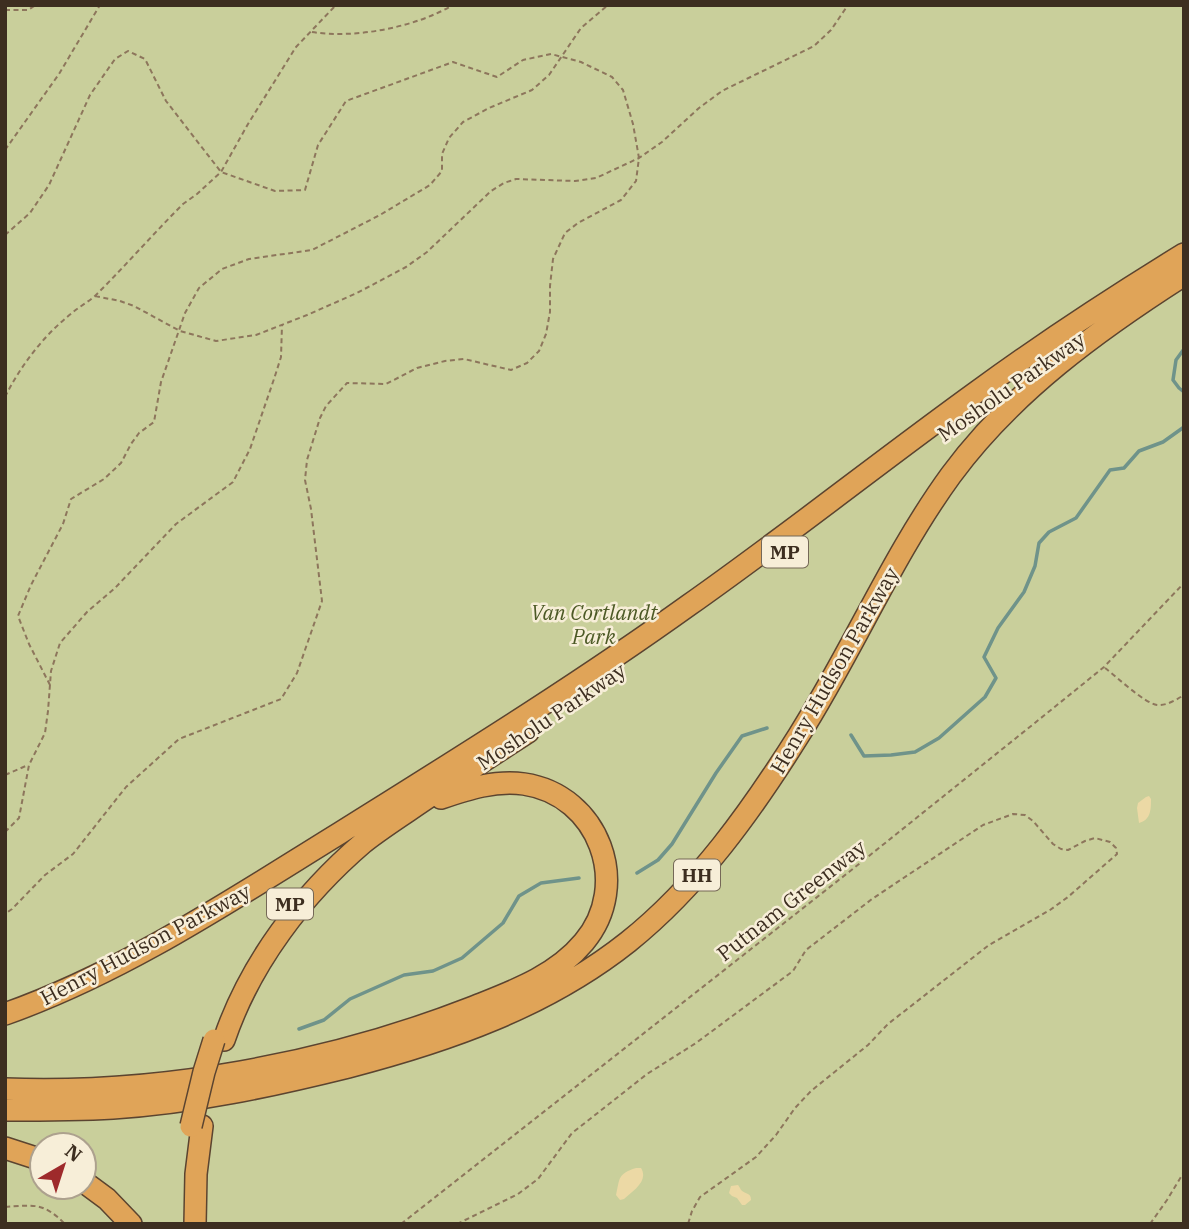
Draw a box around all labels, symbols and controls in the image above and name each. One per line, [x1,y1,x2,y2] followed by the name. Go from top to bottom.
[932,324,1091,447] street label: Mosholu Parkway
[762,537,808,568] road number: MP
[763,561,905,778] street label: Henry Hudson Parkway
[531,598,658,650] park label: Van Cortlandt Park
[471,655,632,776] street label: Mosholu Parkway
[711,832,872,967] street label: Putnam Greenway
[674,860,720,890] road number: HH
[35,876,256,1011] street label: Henry Hudson Parkway
[267,888,313,920] road number: MP
[28,1131,98,1201] north arrow
[60,1139,87,1167] text: N

